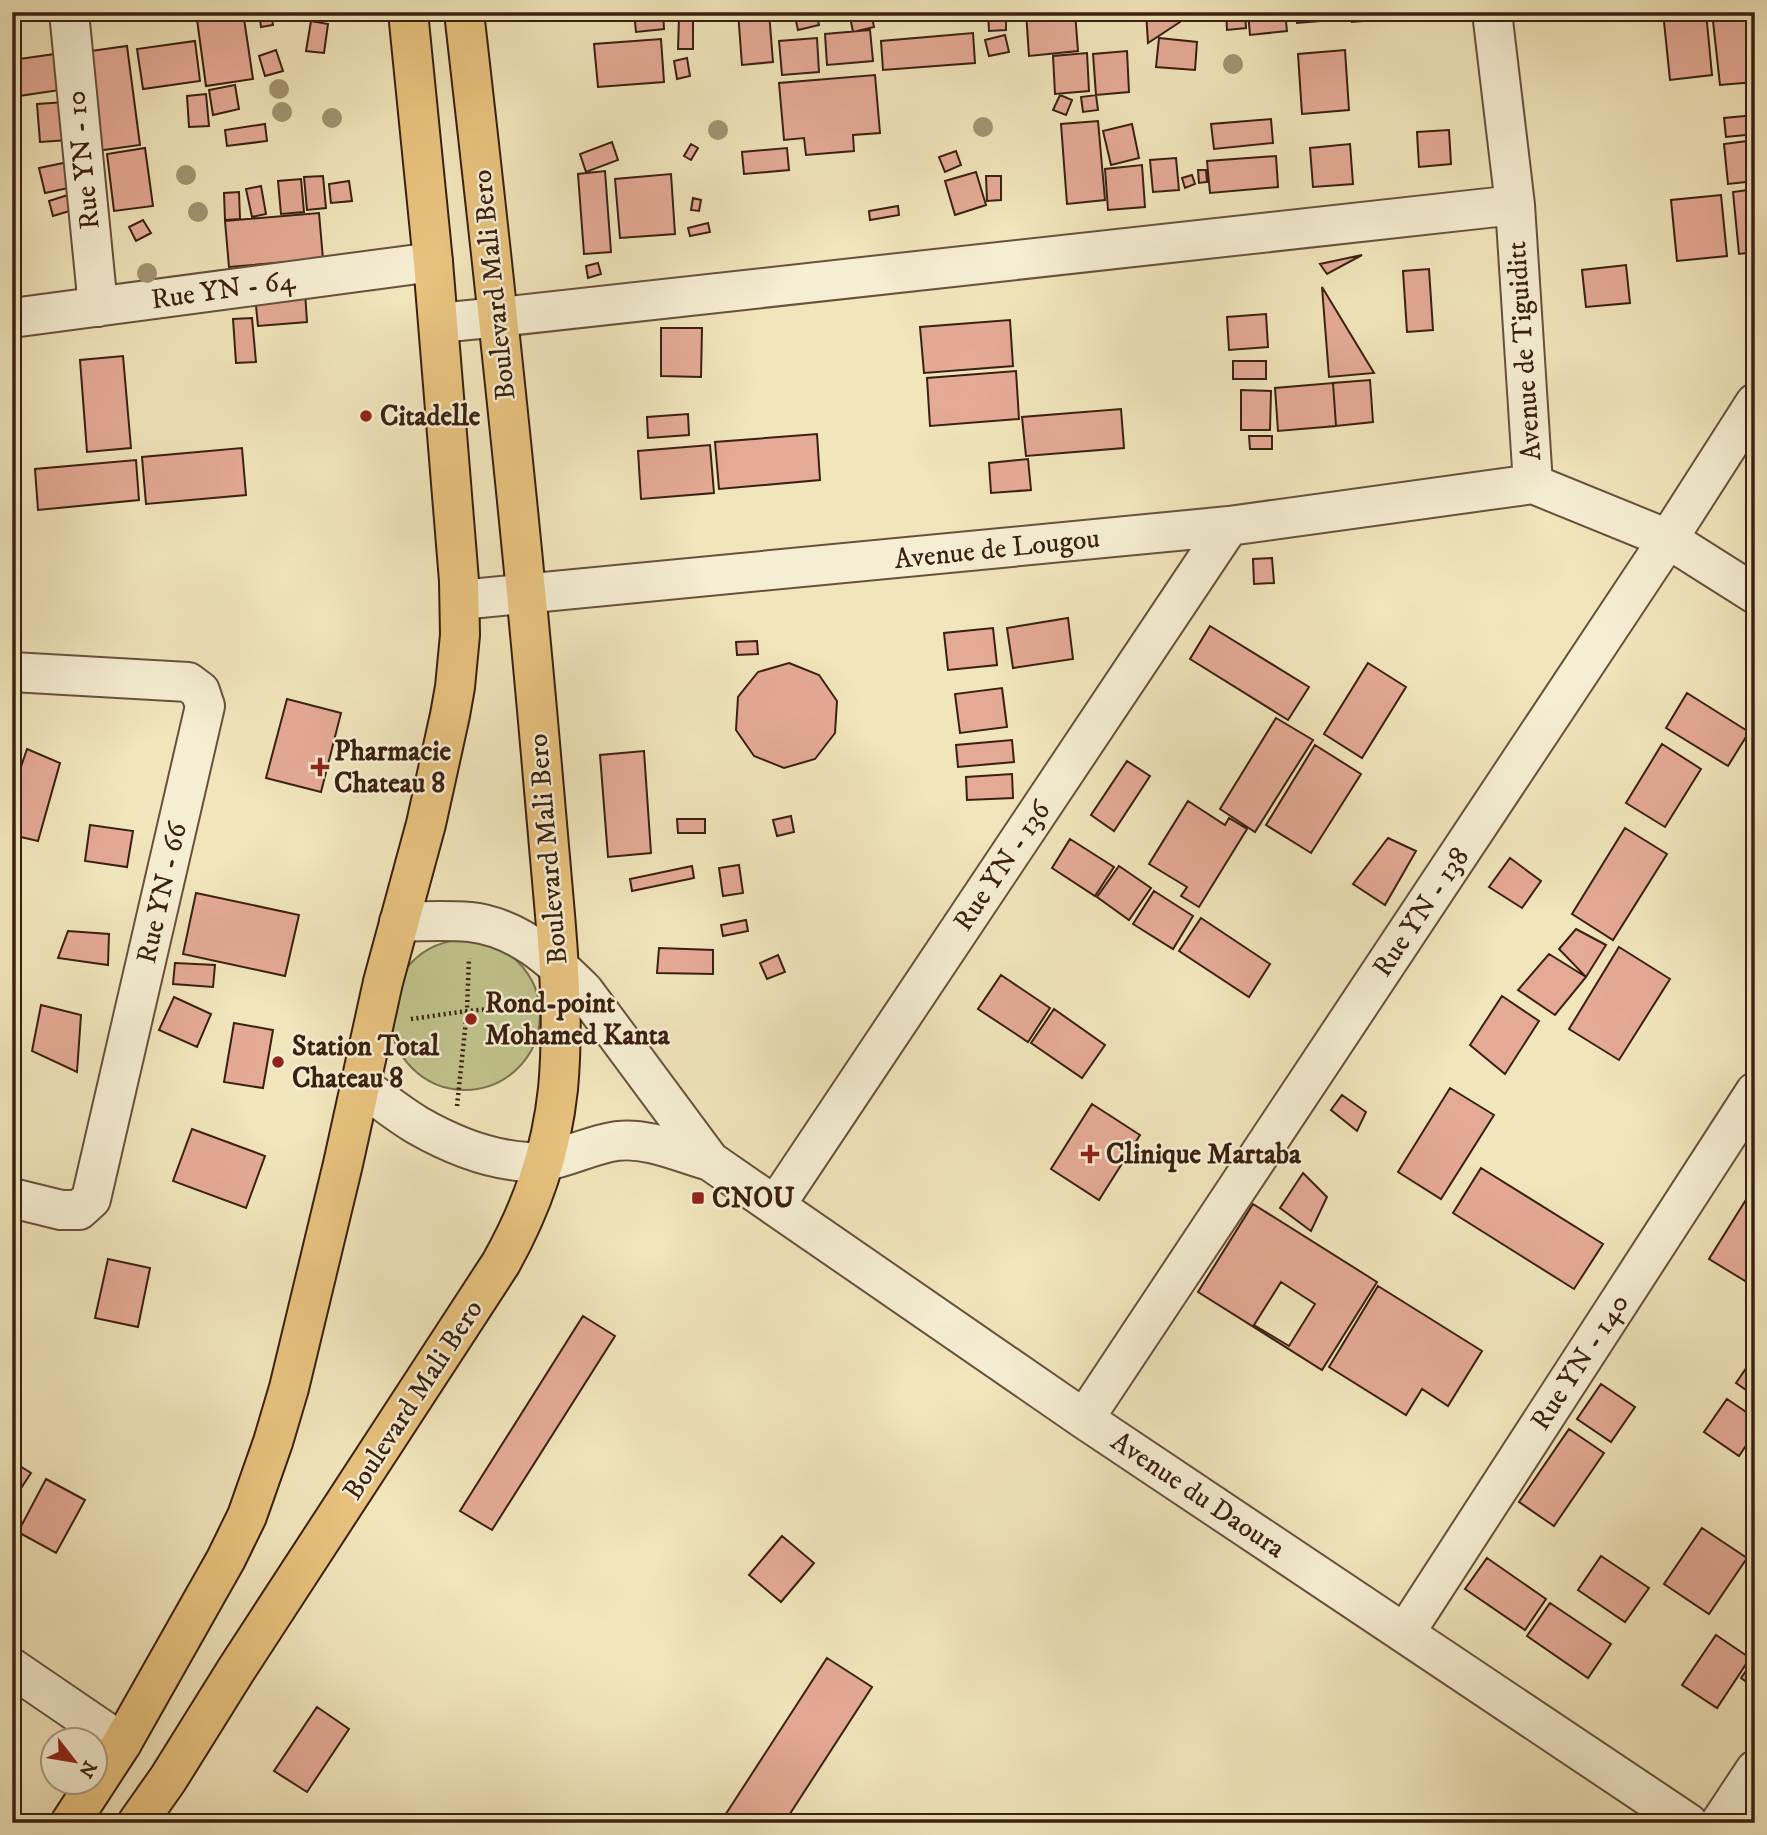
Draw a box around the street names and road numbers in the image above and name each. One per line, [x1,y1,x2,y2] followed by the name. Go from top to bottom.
[58,89,108,231] street label: Rue YN - 10
[464,168,524,402] street label: Boulevard Mali Bero
[1499,240,1549,462] street label: Avenue de Tiguiditt
[149,262,298,317] street label: Rue YN - 64
[893,521,1101,577] street label: Avenue de Lougou
[520,732,576,966] street label: Boulevard Mali Bero
[946,793,1059,938] street label: Rue YN - 136
[129,818,195,967] street label: Rue YN - 66
[1365,841,1477,983] street label: Rue YN - 138
[1523,1287,1637,1437] street label: Rue YN - 140
[335,1293,491,1507] street label: Boulevard Mali Bero
[1104,1424,1292,1566] street label: Avenue du Daoura

